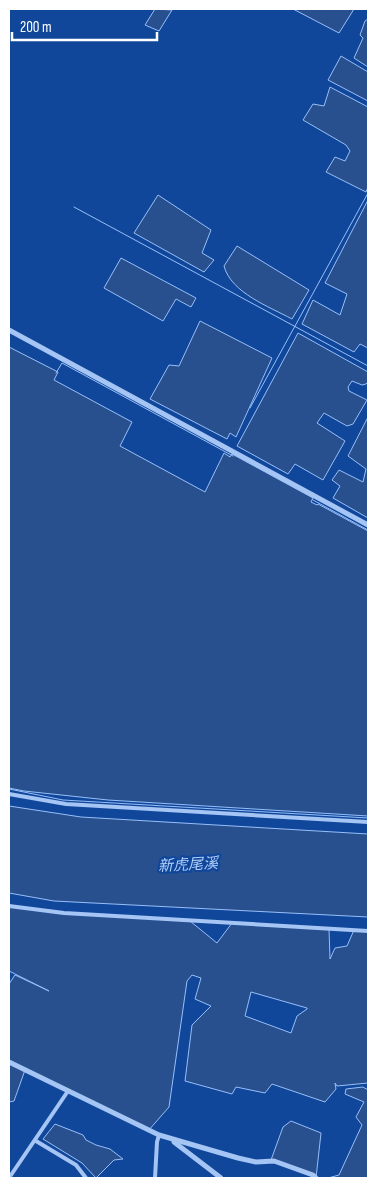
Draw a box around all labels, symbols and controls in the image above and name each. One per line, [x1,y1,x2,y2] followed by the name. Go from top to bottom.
[12,10,158,42] scale bar
[20,18,52,37] text: 200 m
[158,854,220,876] water label: 新虎尾溪

